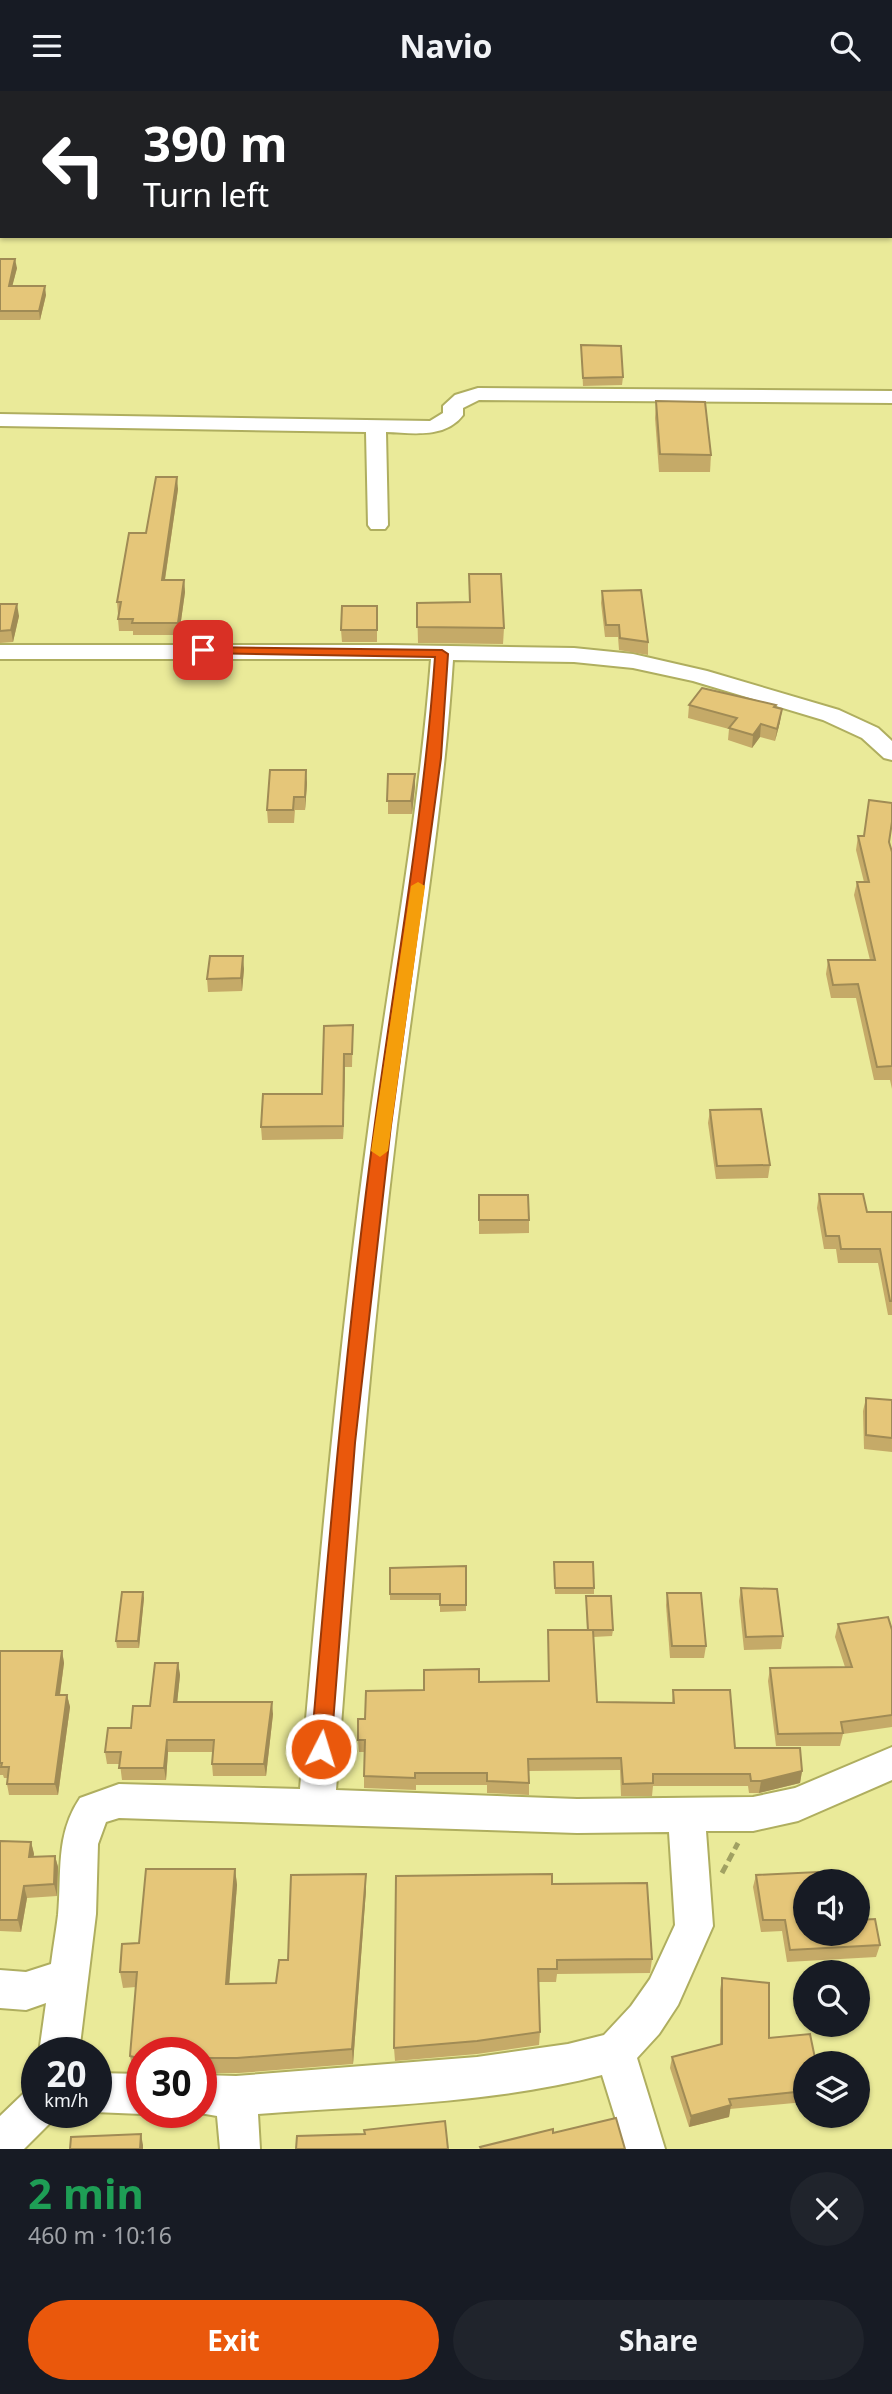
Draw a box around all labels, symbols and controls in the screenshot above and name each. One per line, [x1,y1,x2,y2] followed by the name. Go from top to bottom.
[399,24,493,67] text: Navio
[28,27,66,65] icon: menu
[826,27,864,65] icon: search
[143,110,288,176] text: 390 m
[28,119,119,210] icon: left
[143,173,269,216] text: Turn left
[173,620,233,680] pin
[184,631,222,669] icon: arrive
[284,1712,358,1786] position arrow
[793,1869,870,2128] map controls
[793,1869,870,1946] button: sound
[793,1960,870,2037] button: search
[126,2037,217,2128] speed limit sign: 30
[46,2050,87,2097] text: 20
[793,2051,870,2128] button: layers
[44,2088,89,2112] text: km/h
[28,2164,144,2221] text: 2 min
[790,2172,864,2246] button: close
[28,2219,172,2251] text: 460 m · 10:16
[28,2300,439,2380] button: Exit
[453,2300,864,2380] button: Share

